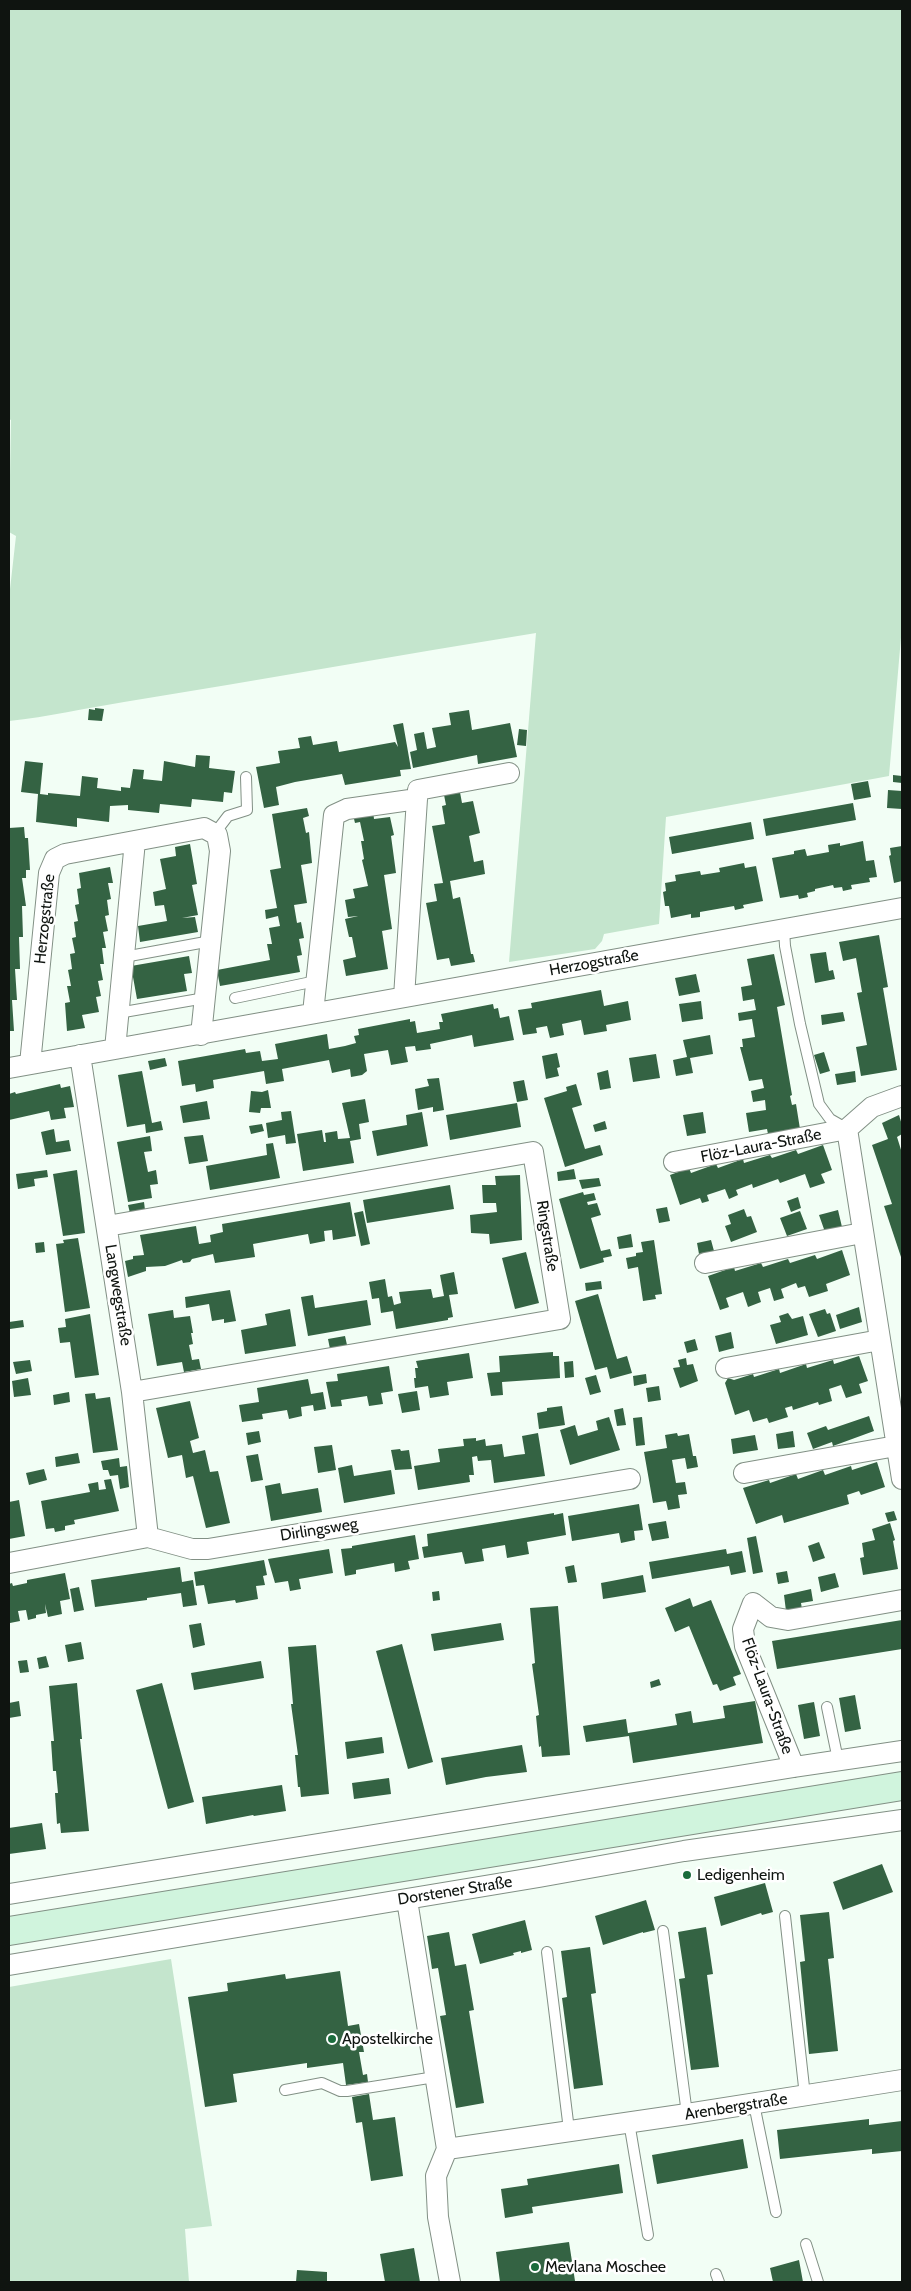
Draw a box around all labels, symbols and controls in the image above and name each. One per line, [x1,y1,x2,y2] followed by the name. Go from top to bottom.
[31,873,59,965] street label: Herzogstraße
[548,946,640,980] street label: Herzogstraße
[699,1125,823,1167] street label: Flöz-Laura-Straße
[532,1199,562,1273] street label: Ringstraße
[101,1243,135,1347] street label: Langwegstraße
[279,1514,359,1546] street label: Dirlingsweg
[737,1635,797,1757] street label: Flöz-Laura-Straße
[697,1865,785,1885] place label: Ledigenheim
[681,1869,693,1881] marker: Ledigenheim
[396,1872,514,1910] street label: Dorstener Straße
[342,2029,433,2049] place label: Apostelkirche
[326,2033,338,2045] marker: Apostelkirche
[683,2089,789,2125] street label: Arenbergstraße
[545,2257,666,2277] place label: Mevlana Moschee
[529,2261,541,2273] marker: Mevlana Moschee

